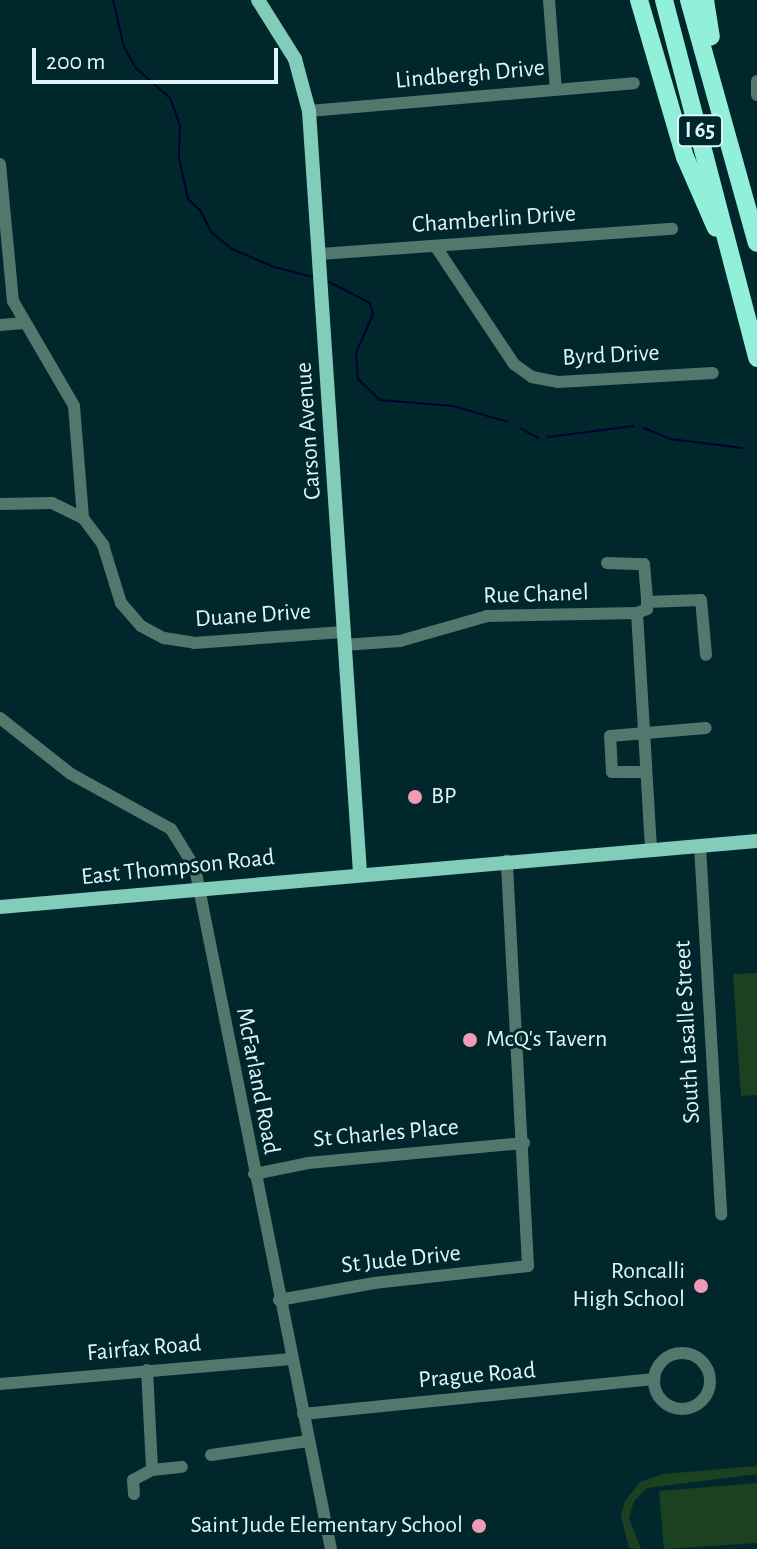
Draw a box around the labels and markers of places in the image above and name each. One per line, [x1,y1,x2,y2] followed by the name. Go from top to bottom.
[431,783,456,811] place label: BP
[406,788,424,806] marker: BP
[486,1026,607,1054] place label: McQ's Tavern
[461,1031,479,1049] marker: McQ's Tavern
[573,1258,685,1314] place label: Roncalli High School
[692,1277,710,1295] marker: Roncalli High School
[190,1512,463,1540] place label: Saint Jude Elementary School
[470,1517,488,1535] marker: Saint Jude Elementary School

